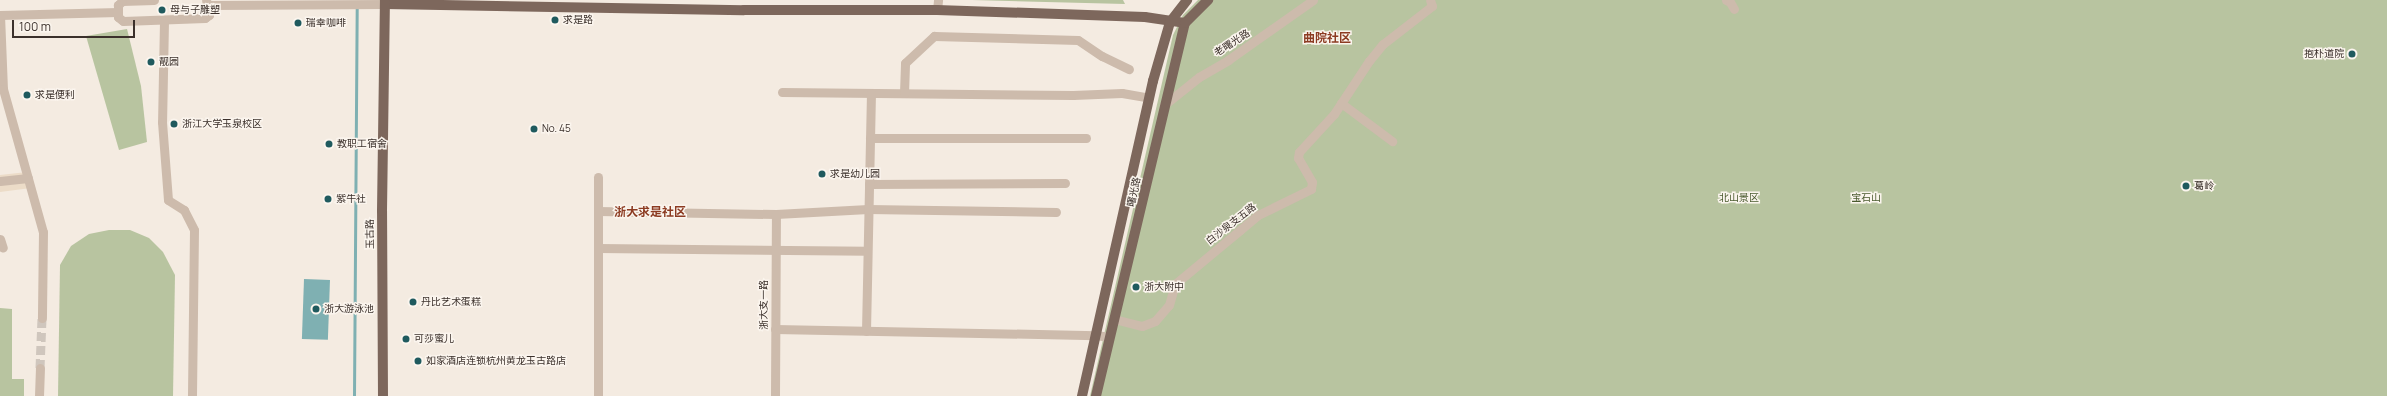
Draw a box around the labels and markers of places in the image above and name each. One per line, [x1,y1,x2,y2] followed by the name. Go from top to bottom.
[170,4,220,16] place label: 母与子雕塑
[157,5,167,15] marker: 母与子雕塑
[563,14,593,26] place label: 求是路
[550,15,560,25] marker: 求是路
[306,17,346,29] place label: 瑞幸咖啡
[293,18,303,28] marker: 瑞幸咖啡
[2304,48,2344,60] place label: 抱朴道院
[2347,49,2357,59] marker: 抱朴道院
[159,56,179,68] place label: 靓园
[146,57,156,67] marker: 靓园
[35,89,75,101] place label: 求是便利
[22,90,32,100] marker: 求是便利
[182,118,262,130] place label: 浙江大学玉泉校区
[169,119,179,129] marker: 浙江大学玉泉校区
[542,123,571,135] place label: No. 45
[529,124,539,134] marker: No. 45
[337,138,387,150] place label: 教职工宿舍
[324,139,334,149] marker: 教职工宿舍
[830,168,880,180] place label: 求是幼儿园
[817,169,827,179] marker: 求是幼儿园
[2194,180,2214,192] place label: 葛岭
[2181,181,2191,191] marker: 葛岭
[336,193,366,205] place label: 紫牛社
[323,194,333,204] marker: 紫牛社
[1144,281,1184,293] place label: 浙大附中
[1131,282,1141,292] marker: 浙大附中
[421,296,481,308] place label: 丹比艺术蛋糕
[408,297,418,307] marker: 丹比艺术蛋糕
[324,303,374,315] place label: 浙大游泳池
[311,304,321,314] marker: 浙大游泳池
[414,333,454,345] place label: 可莎蜜儿
[401,334,411,344] marker: 可莎蜜儿
[426,355,566,367] place label: 如家酒店连锁杭州黄龙玉古路店
[413,356,423,366] marker: 如家酒店连锁杭州黄龙玉古路店

